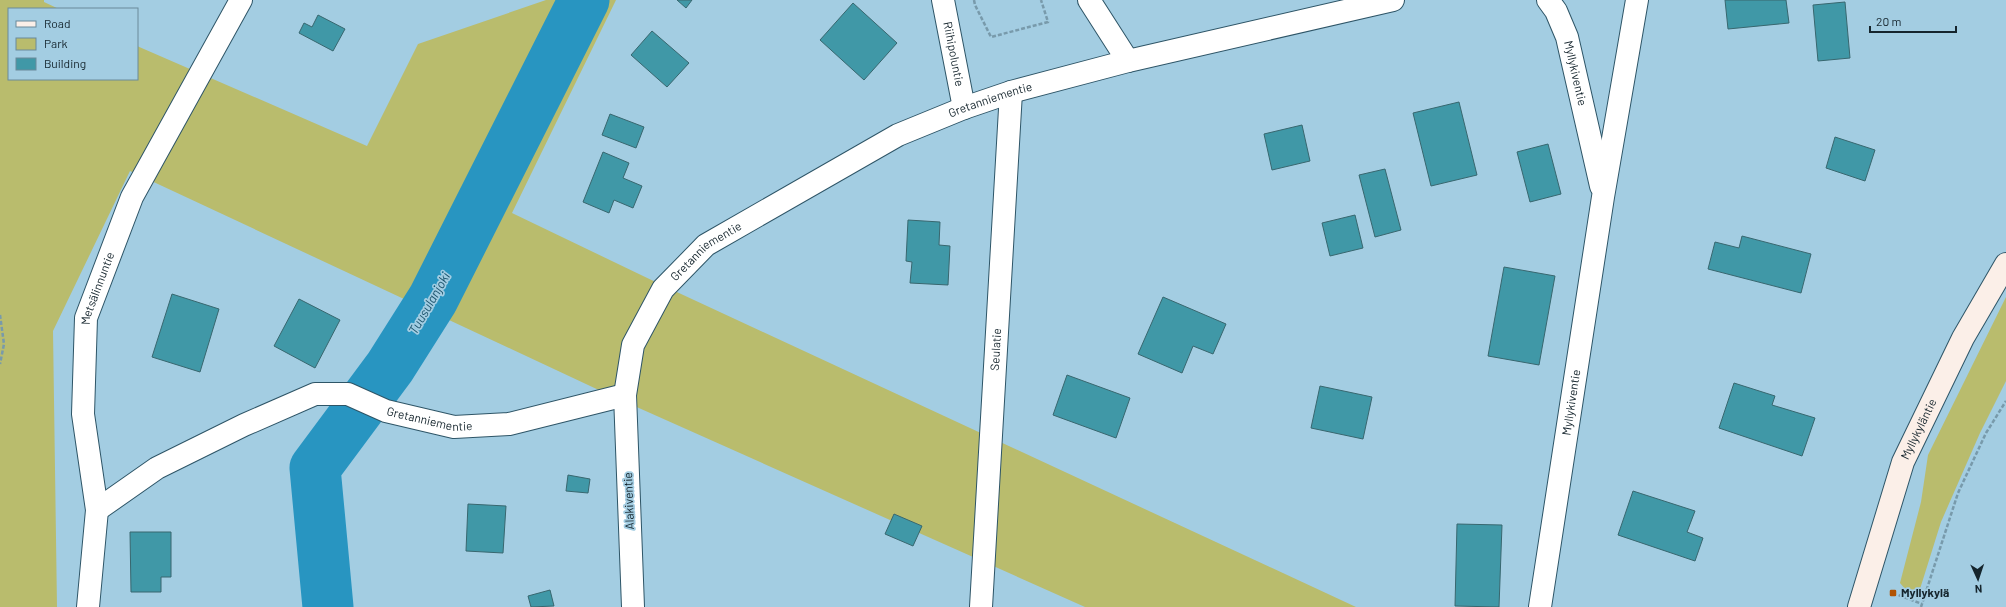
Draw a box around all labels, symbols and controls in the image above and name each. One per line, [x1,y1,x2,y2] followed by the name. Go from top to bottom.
[8,8,138,80] legend
[1870,8,1956,34] scale bar
[1876,14,1902,28] text: 20 m
[44,16,71,30] text: Road
[941,20,968,87] street label: Riihipoluntie
[44,36,68,50] text: Park
[1562,39,1590,107] street label: Myllykiventie
[44,56,86,70] text: Building
[946,79,1033,120] street label: Gretanniementie
[667,218,744,283] street label: Gretanniementie
[78,250,116,325] street label: Metsälinnuntie
[405,268,454,337] water label: Tuusulanjoki
[987,328,1003,371] street label: Seulatie
[1558,368,1582,436] street label: Myllykiventie
[1897,396,1939,461] street label: Myllykyläntie
[385,403,473,433] street label: Gretanniementie
[620,472,636,530] street label: Alakiventie
[1958,559,1998,599] north arrow
[1975,583,1983,596] text: N
[1901,585,1949,599] place label: Myllykylä
[1888,588,1898,598] marker: Myllykylä

